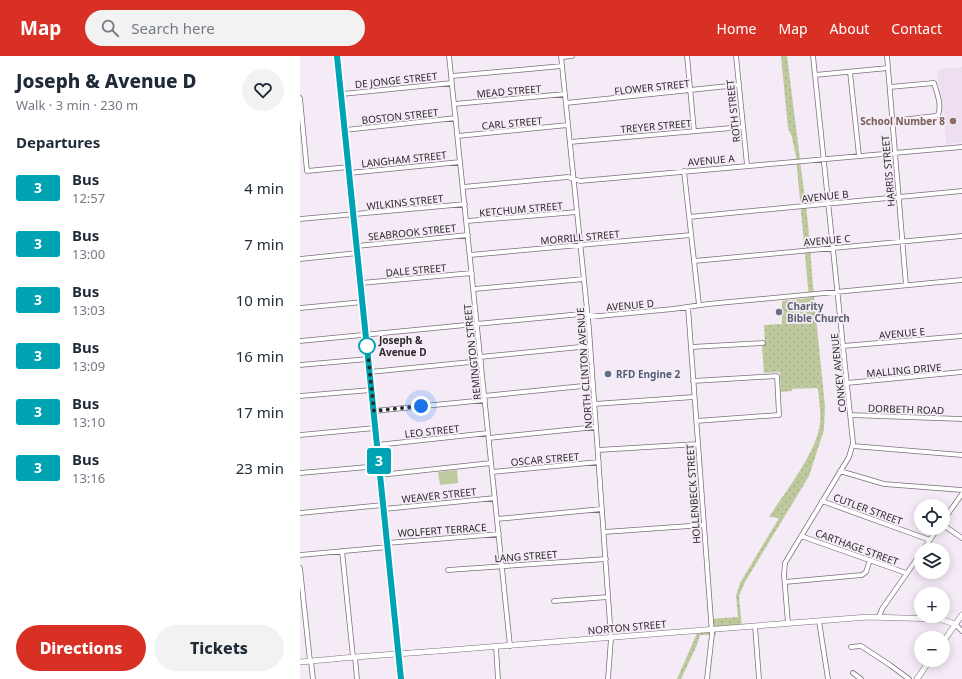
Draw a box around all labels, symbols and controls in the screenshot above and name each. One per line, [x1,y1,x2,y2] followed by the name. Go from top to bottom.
[85,10,365,46] search box
[20,15,61,41] text: Map
[99,17,121,39] icon: search
[131,18,215,38] text: Search here
[717,19,756,38] text: Home
[778,19,808,38] text: Map
[830,19,869,38] text: About
[891,19,942,38] text: Contact
[16,68,196,94] text: Joseph & Avenue D
[242,69,284,111] button: heart
[354,69,438,91] street label: DE JONGE STREET
[614,76,691,98] street label: FLOWER STREET
[723,78,743,143] street label: ROTH STREET
[476,81,542,101] street label: MEAD STREET
[16,96,138,114] text: Walk · 3 min · 230 m
[361,105,440,127] street label: BOSTON STREET
[481,113,543,133] street label: CARL STREET
[860,114,945,128] place label: School Number 8
[620,116,693,136] street label: TREYER STREET
[948,116,958,126] marker: School Number 8
[16,132,100,152] text: Departures
[878,134,898,207] street label: HARRIS STREET
[361,148,448,170] street label: LANGHAM STREET
[687,151,736,169] street label: AVENUE A
[72,169,99,189] text: Bus
[34,178,42,197] text: 3
[244,178,284,198] text: 4 min
[801,187,849,205] street label: AVENUE B
[72,189,105,207] text: 12:57
[366,191,445,213] street label: WILKINS STREET
[479,198,564,220] street label: KETCHUM STREET
[367,220,457,244] street label: SEABROOK STREET
[72,225,99,245] text: Bus
[540,227,621,247] street label: MORRILL STREET
[803,231,852,249] street label: AVENUE C
[34,234,42,253] text: 3
[244,234,284,254] text: 7 min
[72,245,105,263] text: 13:00
[385,260,447,280] street label: DALE STREET
[72,281,99,301] text: Bus
[34,290,42,309] text: 3
[236,290,284,310] text: 10 min
[606,296,654,314] street label: AVENUE D
[787,299,850,325] place label: Charity Bible Church
[72,301,105,319] text: 13:03
[460,303,484,401] street label: REMINGTON STREET
[573,307,595,429] street label: NORTH CLINTON AVENUE
[774,307,784,317] marker: Charity Bible Church
[878,324,926,342] street label: AVENUE E
[378,333,427,359] place label: Joseph & Avenue D
[827,333,849,413] street label: CONKEY AVENUE
[72,337,99,357] text: Bus
[358,337,376,355] marker: Joseph & Avenue D
[34,346,42,365] text: 3
[236,346,284,366] text: 16 min
[72,357,105,375] text: 13:09
[866,360,942,380] street label: MALLING DRIVE
[616,367,680,381] place label: RFD Engine 2
[603,369,613,379] marker: RFD Engine 2
[72,393,99,413] text: Bus
[411,396,431,416] your location
[868,401,944,417] street label: DORBETH ROAD
[34,402,42,421] text: 3
[236,402,284,422] text: 17 min
[72,413,105,431] text: 13:10
[404,421,461,441] street label: LEO STREET
[682,443,703,544] street label: HOLLENBECK STREET
[366,448,392,474] line badge: 3
[72,449,99,469] text: Bus
[510,449,580,469] street label: OSCAR STREET
[375,451,383,470] text: 3
[34,458,42,477] text: 3
[236,458,284,478] text: 23 min
[72,469,105,487] text: 13:16
[401,484,478,506] street label: WEAVER STREET
[831,490,905,528] street label: CUTLER STREET
[914,499,950,667] map controls
[914,499,950,535] button: locate
[397,520,487,540] street label: WOLFERT TERRACE
[814,525,901,569] street label: CARTHAGE STREET
[914,543,950,579] button: layers
[494,547,558,565] street label: LANG STREET
[914,587,950,623] button: +
[587,617,667,637] street label: NORTON STREET
[16,625,146,671] button: Directions
[154,625,284,671] button: Tickets
[914,631,950,667] button: −

